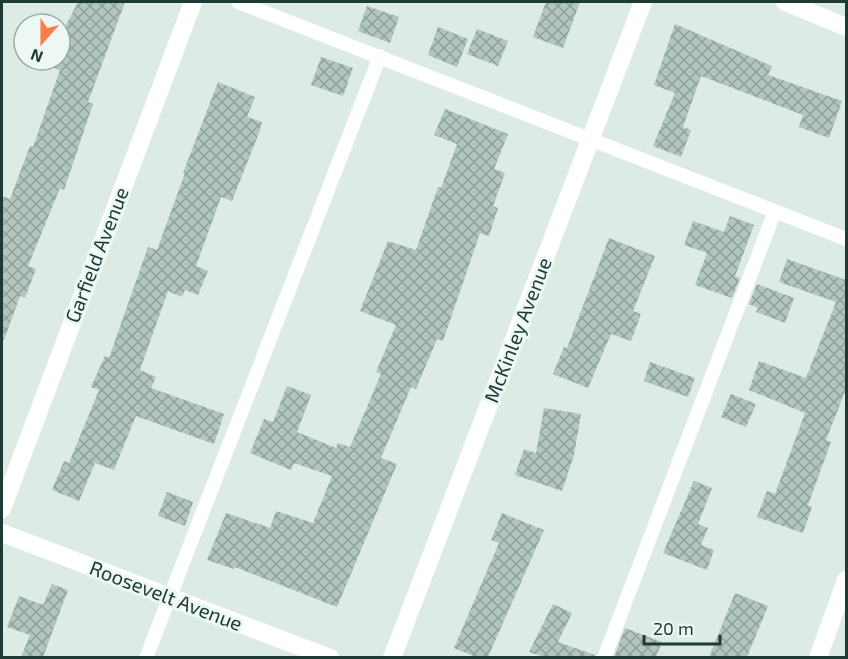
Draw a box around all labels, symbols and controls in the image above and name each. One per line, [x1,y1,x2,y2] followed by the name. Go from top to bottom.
[12,12,72,72] north arrow
[28,46,45,67] text: N
[59,184,133,326] street label: Garfield Avenue
[478,254,556,406] street label: McKinley Avenue
[87,555,246,635] street label: Roosevelt Avenue
[644,608,720,646] scale bar
[653,617,694,639] text: 20 m

